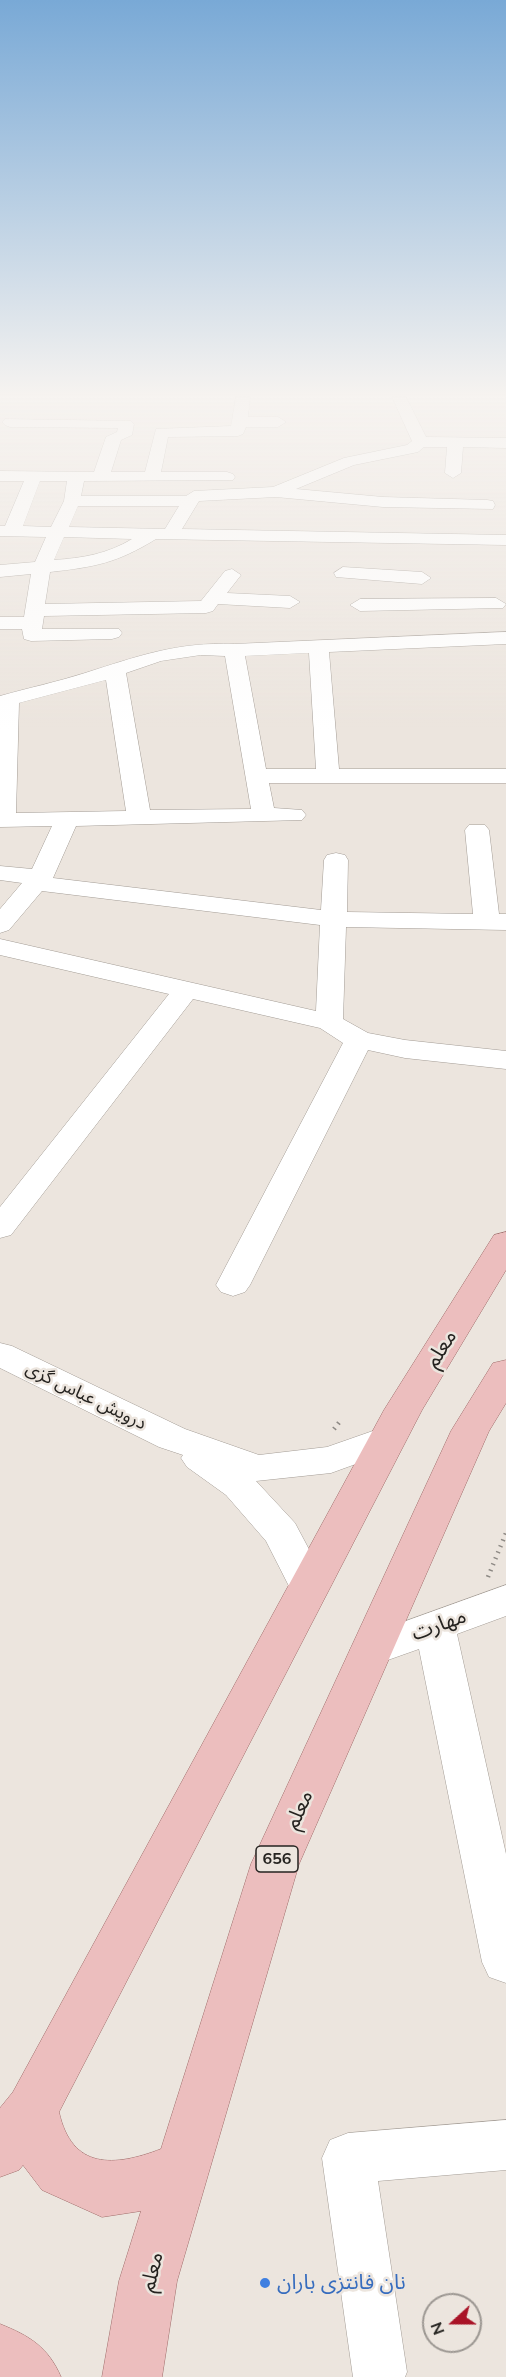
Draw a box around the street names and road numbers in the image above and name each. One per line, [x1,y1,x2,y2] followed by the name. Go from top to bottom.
[420,1325,462,1373] street label: معلم
[22,1358,150,1434] street label: درویش عباس گزی
[408,1604,470,1646] street label: مهارت
[279,1787,319,1833] street label: معلم
[256,1846,298,1872] road number: 656
[135,2250,169,2294] street label: معلم

